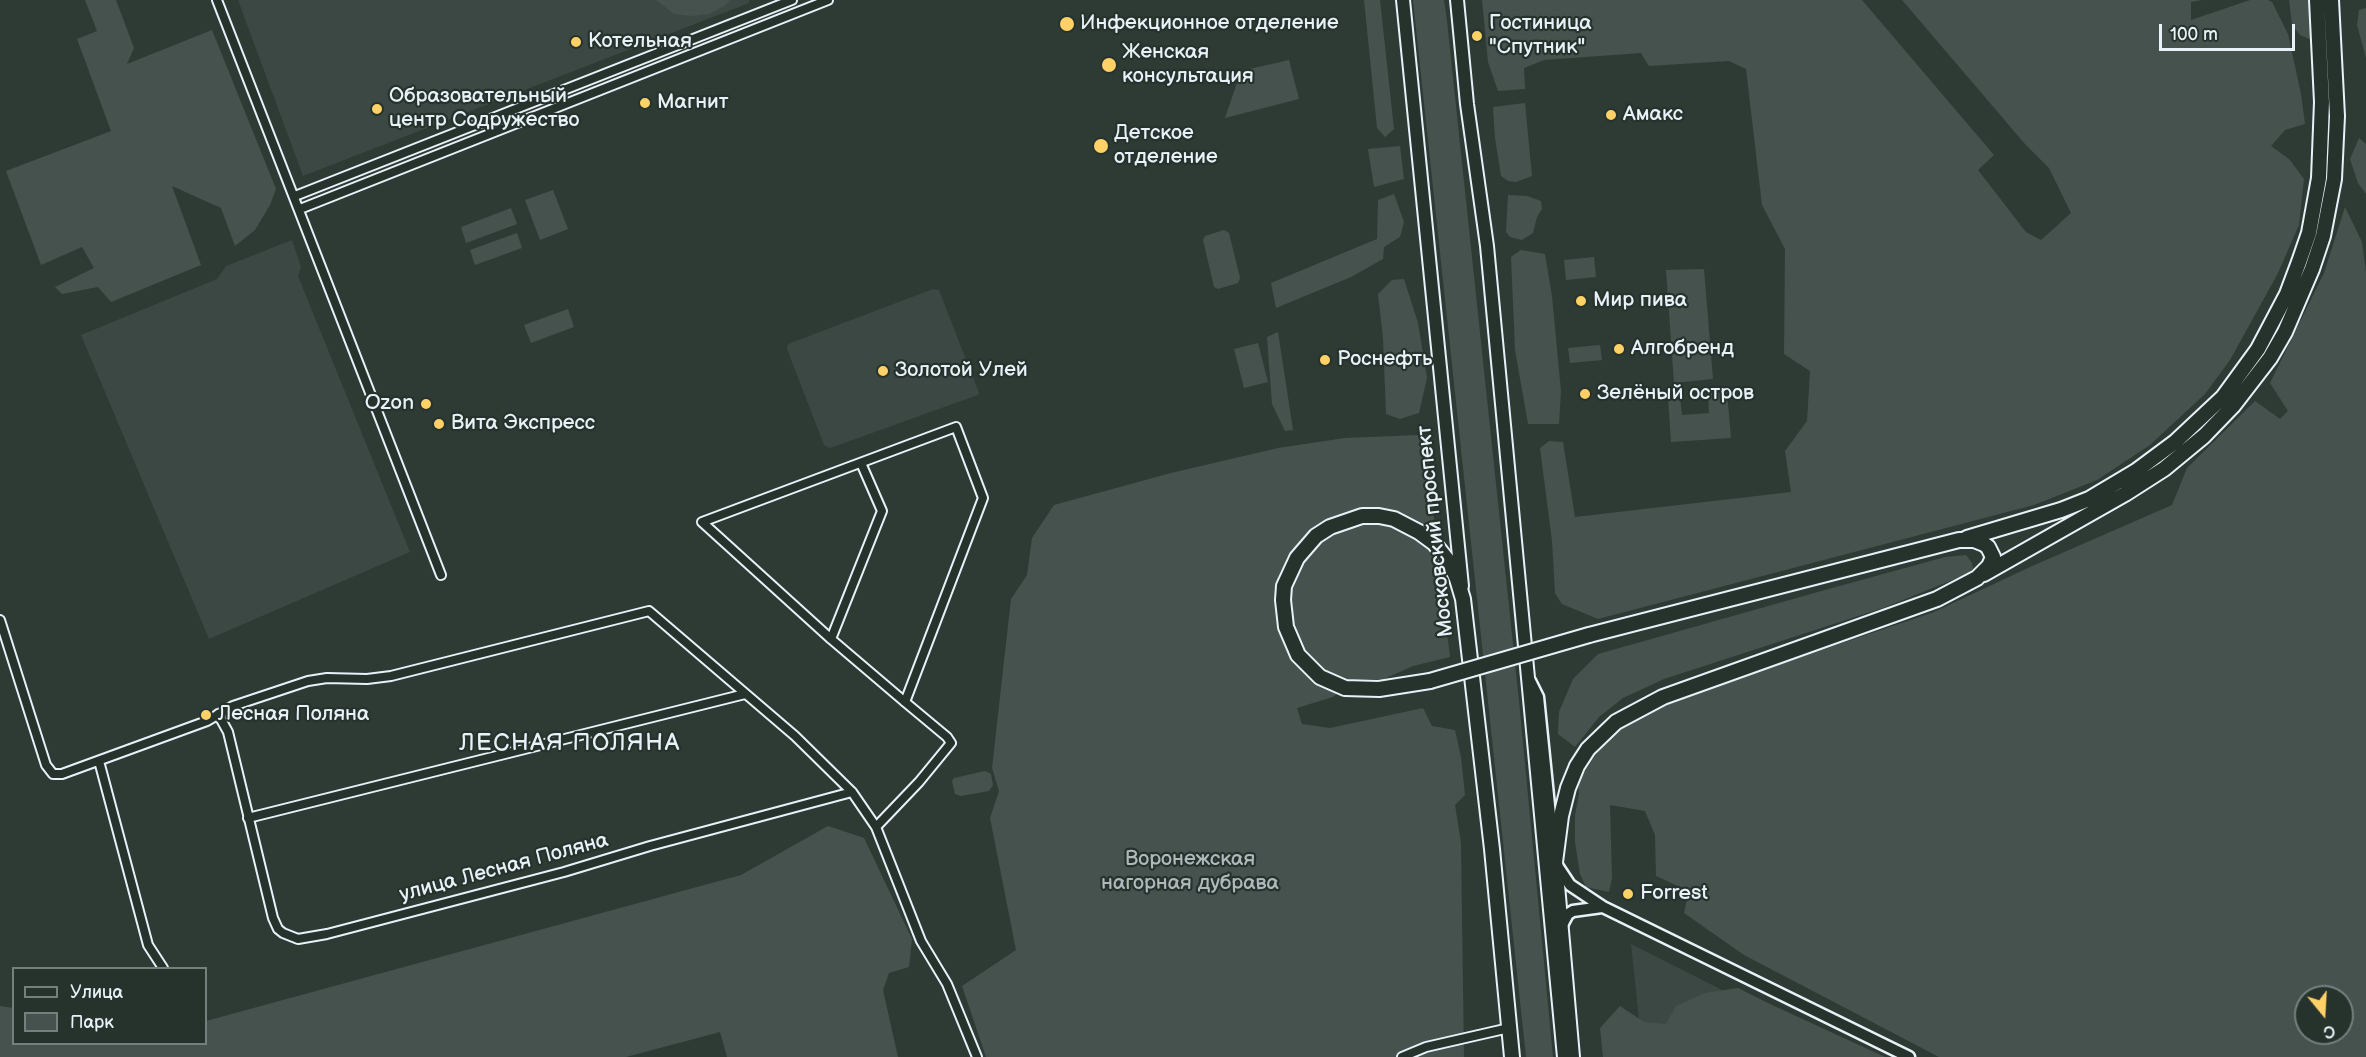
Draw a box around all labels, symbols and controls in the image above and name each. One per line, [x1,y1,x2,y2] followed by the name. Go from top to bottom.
[1080,11,1339,37] place label: Инфекционное отделение
[1489,11,1592,61] place label: Гостиница "Спутник"
[2162,12,2298,50] scale bar
[1058,15,1076,33] marker: Инфекционное отделение
[2170,24,2218,45] text: 100 m
[588,29,692,55] place label: Котельная
[1470,29,1484,43] marker: Гостиница "Спутник"
[569,35,583,49] marker: Котельная
[1122,40,1254,90] place label: Женская консультация
[1100,56,1118,74] marker: Женская консультация
[389,84,579,134] place label: Образовательный центр Содружество
[657,90,729,116] place label: Магнит
[638,96,652,110] marker: Магнит
[370,102,384,116] marker: Образовательный центр Содружество
[1623,102,1683,128] place label: Амакс
[1604,108,1618,122] marker: Амакс
[1114,121,1218,171] place label: Детское отделение
[1092,137,1110,155] marker: Детское отделение
[1593,288,1687,314] place label: Мир пива
[1574,294,1588,308] marker: Мир пива
[1631,336,1734,362] place label: Алгобренд
[1612,342,1626,356] marker: Алгобренд
[1337,347,1432,373] place label: Роснефть
[1318,353,1332,367] marker: Роснефть
[895,358,1028,384] place label: Золотой Улей
[876,364,890,378] marker: Золотой Улей
[1597,381,1754,407] place label: Зелёный остров
[1578,387,1592,401] marker: Зелёный остров
[365,391,414,417] place label: Ozon
[419,397,433,411] marker: Ozon
[451,411,595,437] place label: Вита Экспресс
[432,417,446,431] marker: Вита Экспресс
[1412,424,1460,638] street label: Московский проспект
[218,702,369,728] place label: Лесная Поляна
[199,708,213,722] marker: Лесная Поляна
[459,730,681,758] district label: ЛЕСНАЯ ПОЛЯНА
[397,828,611,908] street label: улица Лесная Поляна
[1101,847,1279,897] park label: Воронежская нагорная дубрава
[1640,881,1708,907] place label: Forrest
[1621,887,1635,901] marker: Forrest
[12,967,207,1045] legend
[70,982,123,1003] text: Улица
[2294,985,2354,1045] north arrow
[70,1012,114,1033] text: Парк
[2321,1020,2337,1041] text: С

